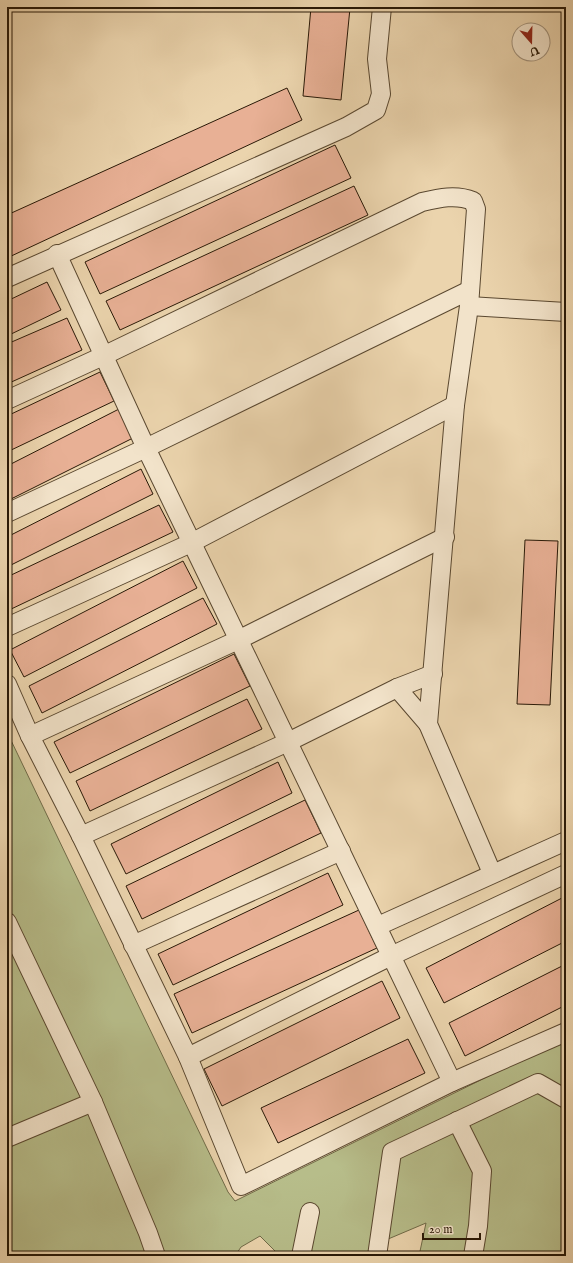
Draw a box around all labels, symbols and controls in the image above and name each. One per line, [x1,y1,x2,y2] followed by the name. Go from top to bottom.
[511,22,551,62] north arrow
[527,42,542,59] text: U
[423,1215,480,1241] scale bar
[429,1222,452,1237] text: 20 m

